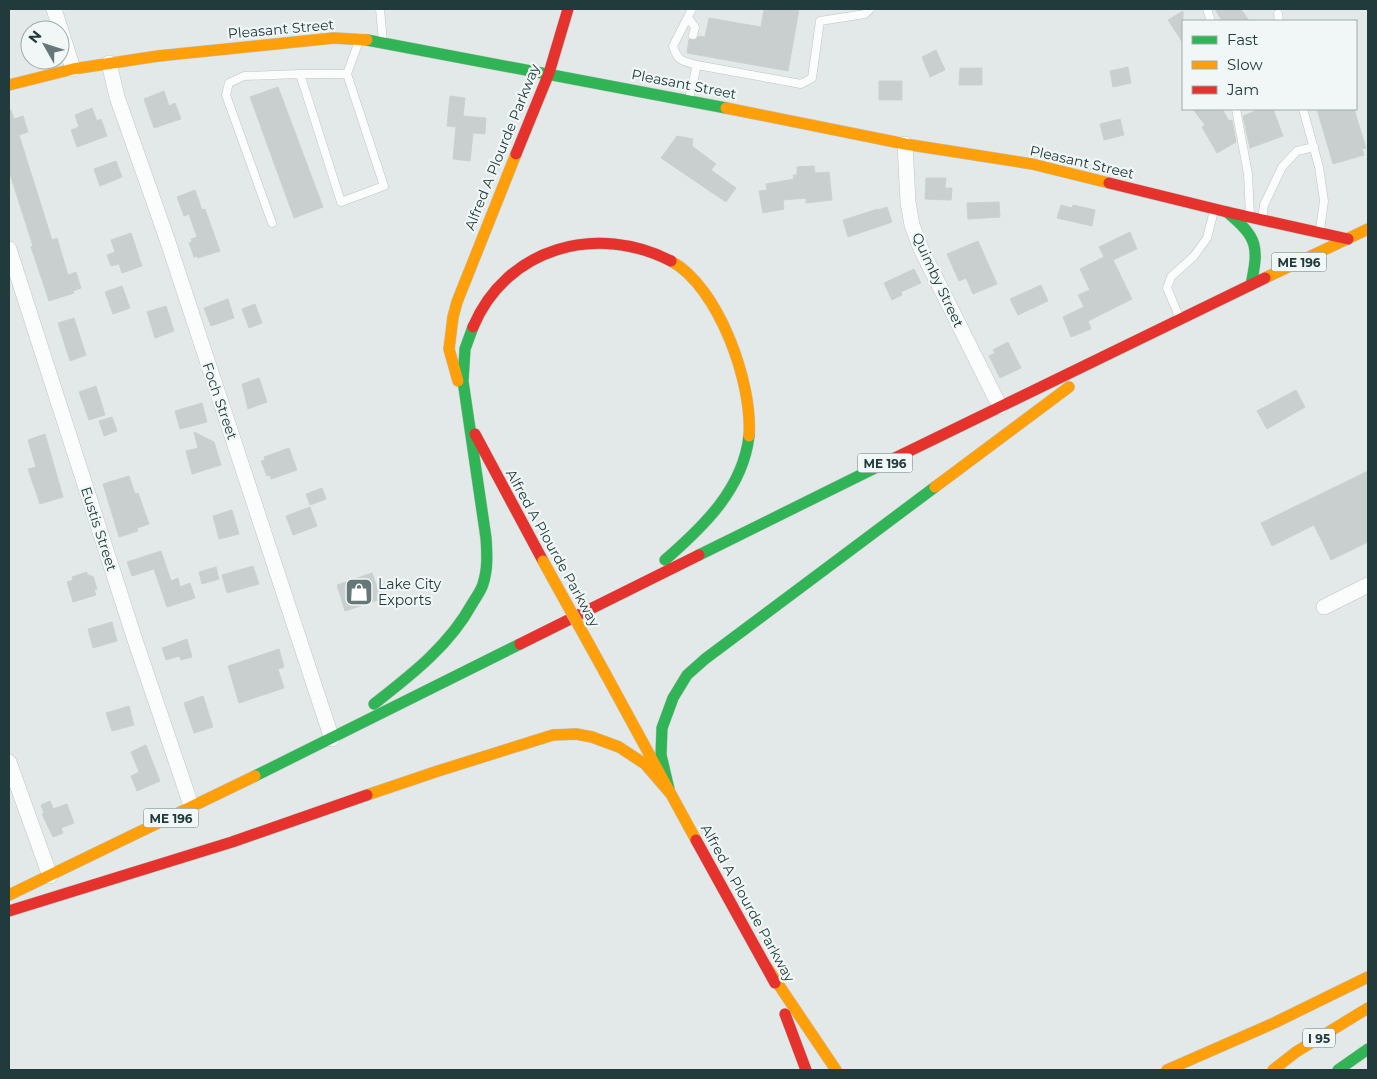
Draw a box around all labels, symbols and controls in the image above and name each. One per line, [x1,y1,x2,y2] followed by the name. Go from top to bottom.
[227,15,335,43] street label: Pleasant Street
[20,20,70,70] north arrow
[1182,20,1357,110] legend
[24,27,45,47] text: N
[1227,30,1258,49] text: Fast
[1227,55,1263,74] text: Slow
[460,61,544,233] street label: Alfred A Plourde Parkway
[630,65,738,103] street label: Pleasant Street
[1226,80,1259,99] text: Jam
[1028,141,1136,183] street label: Pleasant Street
[908,230,968,331] street label: Quimby Street
[1272,252,1326,272] road number: ME 196
[198,360,242,442] street label: Foch Street
[858,453,912,472] road number: ME 196
[502,466,604,630] street label: Alfred A Plourde Parkway
[77,484,121,574] street label: Eustis Street
[378,575,441,609] place label: Lake City Exports
[344,577,374,607] shop icon: Lake City Exports
[144,808,198,828] road number: ME 196
[697,821,799,985] street label: Alfred A Plourde Parkway
[1303,1028,1335,1048] road number: I 95

